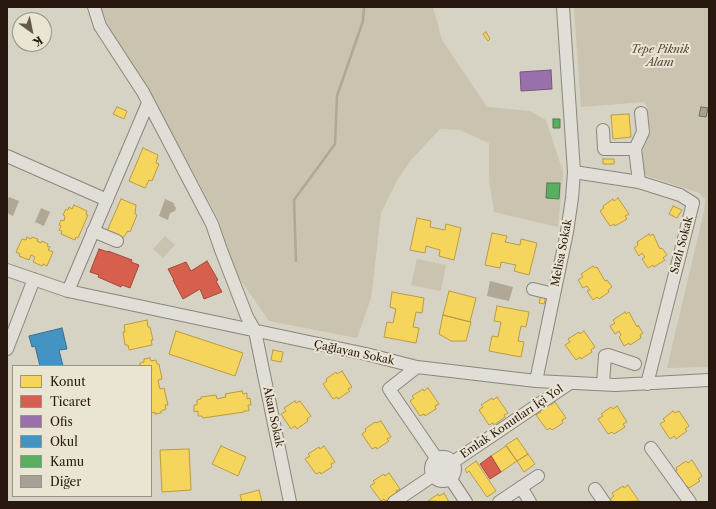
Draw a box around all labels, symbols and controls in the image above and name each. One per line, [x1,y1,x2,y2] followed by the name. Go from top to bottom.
[12,12,52,52] north arrow
[30,33,45,49] text: K
[631,43,689,69] park label: Tepe Piknik Alanı
[668,215,696,275] street label: Sazlı Sokak
[549,218,575,288] street label: Melisa Sokak
[313,338,395,368] street label: Çağlayan Sokak
[12,365,152,497] legend
[50,374,85,389] text: Konut
[458,383,566,461] street label: Emlak Konutları İçi Yol
[260,386,286,448] street label: Akan Sokak
[50,394,91,409] text: Ticaret
[50,414,73,429] text: Ofis
[50,434,78,449] text: Okul
[50,454,84,469] text: Kamu
[50,474,81,489] text: Diğer

